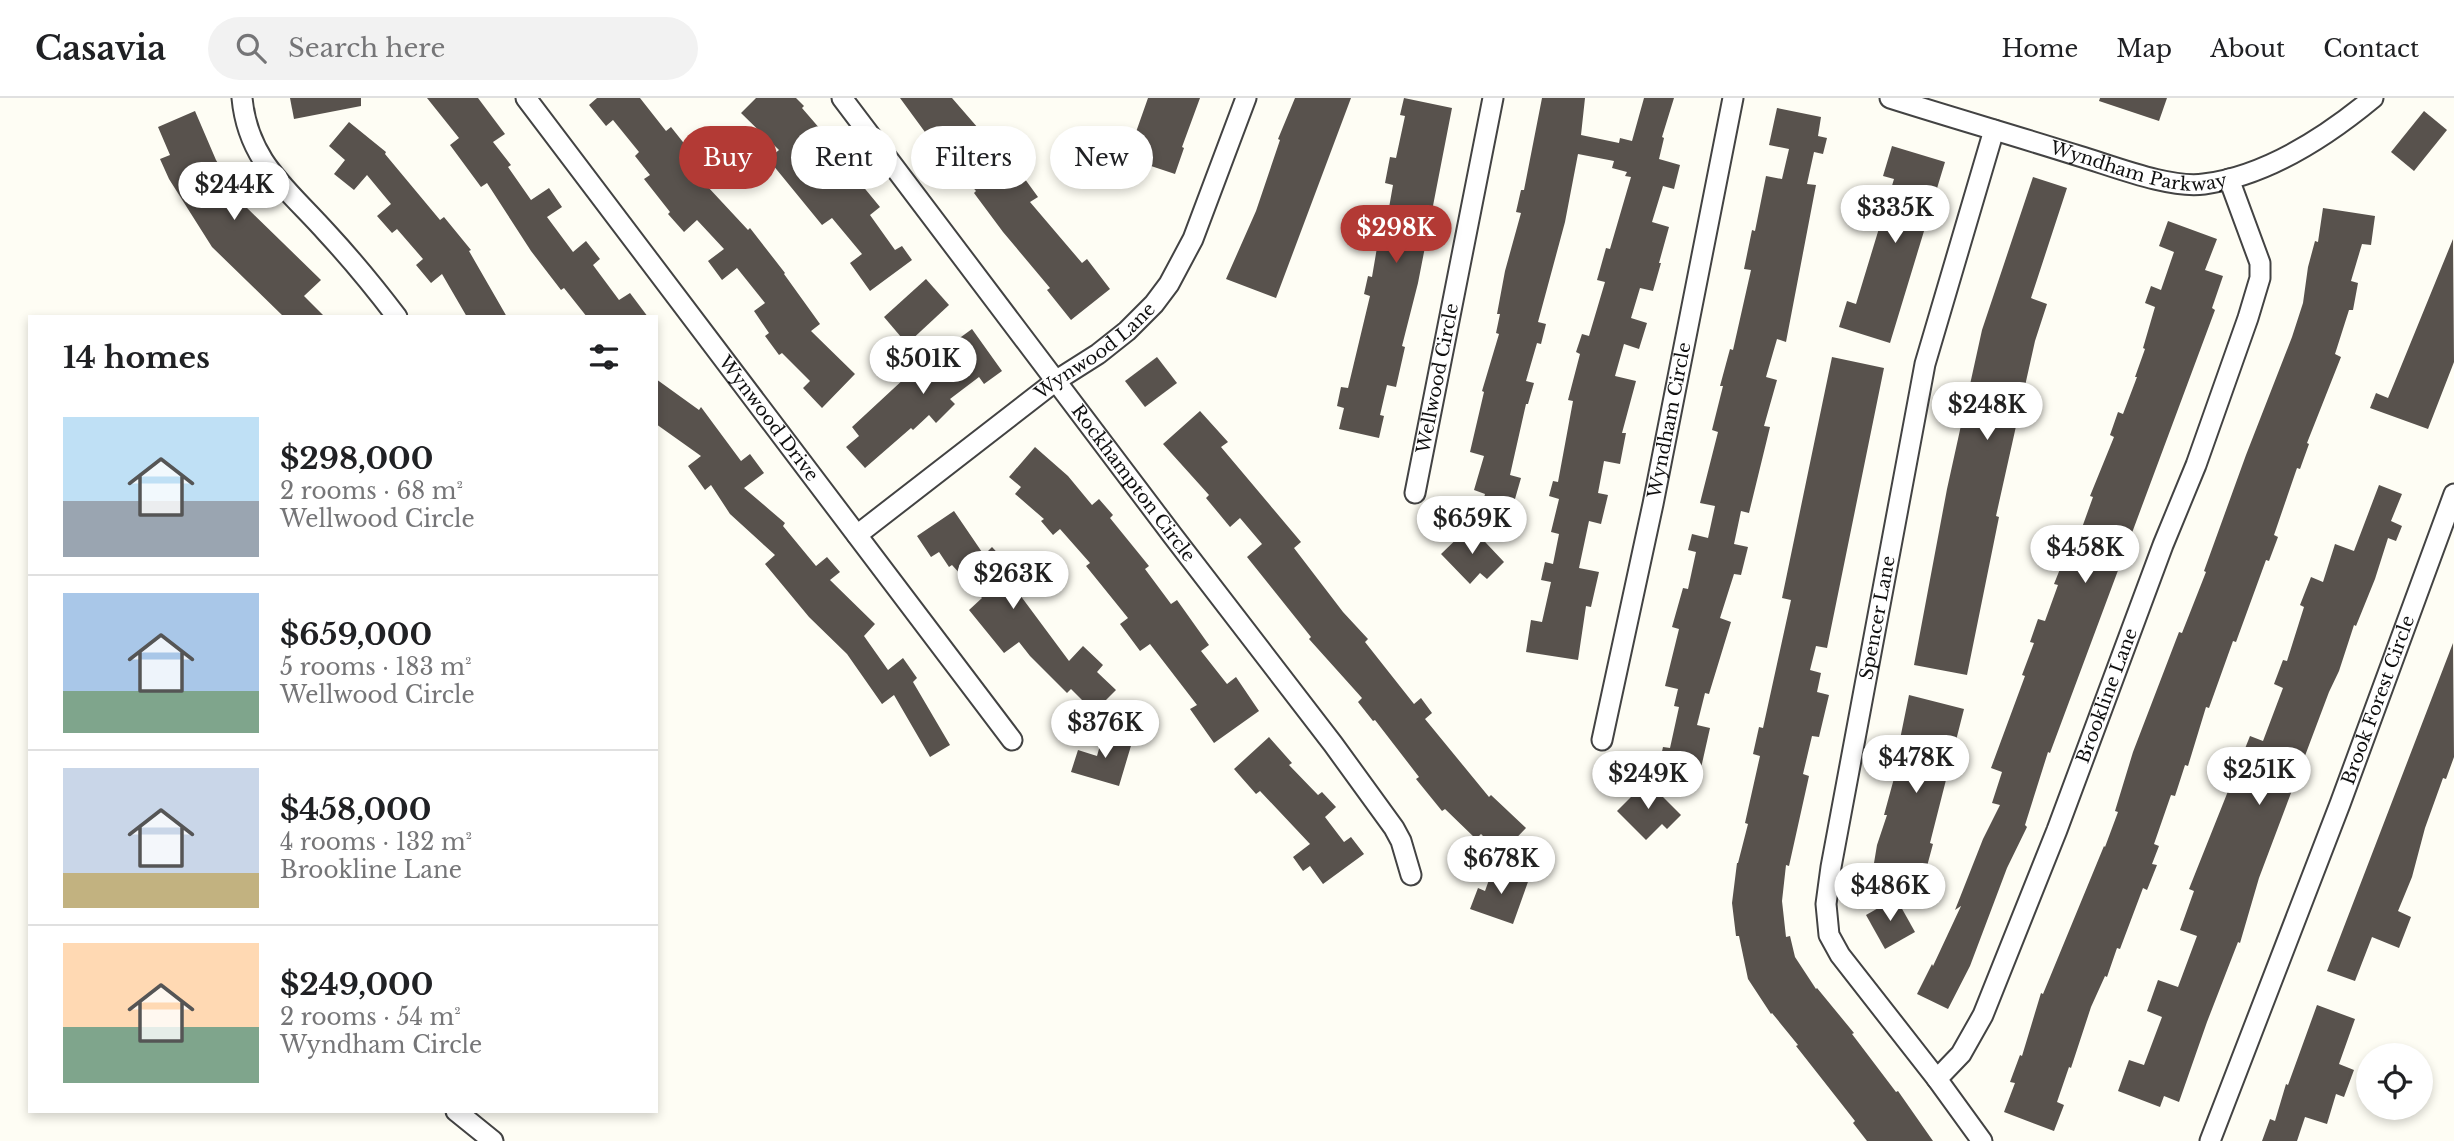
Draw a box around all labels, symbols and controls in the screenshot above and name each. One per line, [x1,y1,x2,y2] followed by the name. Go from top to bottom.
[208,17,698,80] search box
[35,28,166,69] text: Casavia
[232,29,270,67] icon: search
[288,32,445,64] text: Search here
[2002,34,2078,63] text: Home
[2116,34,2172,63] text: Map
[2210,34,2285,63] text: About
[2323,34,2419,63] text: Contact
[679,126,777,189] chip: Buy
[791,126,897,189] chip: Rent
[911,126,1036,189] chip: Filters
[1050,126,1153,189] chip: New
[2047,136,2230,196] street label: Wyndham Parkway
[185,162,283,222] pin: $244K
[194,171,274,199] text: $244K
[1846,186,1944,245] pin: $335K
[1857,194,1933,222] text: $335K
[1347,206,1445,265] pin: $298K
[1357,214,1435,242] text: $298K
[1030,298,1160,405] street label: Wynwood Lane
[1412,301,1463,456] street label: Wellwood Circle
[874,336,972,396] pin: $501K
[585,338,623,376] icon: filters
[63,339,210,376] text: 14 homes
[1643,340,1696,501] street label: Wyndham Circle
[886,345,960,373] text: $501K
[714,351,823,486] street label: Wynwood Drive
[1938,382,2036,442] pin: $248K
[1948,391,2026,419] text: $248K
[1067,400,1200,566] street label: Rockhampton Circle
[280,440,433,477] text: $298,000
[119,445,203,529] icon: home
[280,477,463,505] text: 2 rooms · 68 m²
[1423,496,1521,556] pin: $659K
[280,505,475,533] text: Wellwood Circle
[1433,505,1511,533] text: $659K
[2036,526,2134,585] pin: $458K
[2046,534,2124,562] text: $458K
[964,552,1062,611] pin: $263K
[1855,554,1900,681] street label: Spencer Lane
[974,560,1052,588] text: $263K
[2337,612,2419,788] street label: Brook Forest Circle
[280,616,432,653] text: $659,000
[119,621,203,705] icon: home
[2072,625,2142,766] street label: Brookline Lane
[280,653,472,681] text: 5 rooms · 183 m²
[280,681,475,709] text: Wellwood Circle
[1056,700,1154,760] pin: $376K
[1067,709,1143,737] text: $376K
[1867,736,1965,795] pin: $478K
[1878,744,1954,772] text: $478K
[2210,748,2308,807] pin: $251K
[1599,752,1697,811] pin: $249K
[2223,756,2295,784] text: $251K
[1608,760,1688,788] text: $249K
[280,791,431,828] text: $458,000
[119,796,203,880] icon: home
[280,828,472,856] text: 4 rooms · 132 m²
[1452,836,1550,896] pin: $678K
[1463,845,1539,873] text: $678K
[280,856,462,884] text: Brookline Lane
[1841,864,1939,923] pin: $486K
[1850,872,1930,900] text: $486K
[280,966,433,1003] text: $249,000
[119,971,203,1055] icon: home
[280,1003,461,1031] text: 2 rooms · 54 m²
[280,1031,482,1059] text: Wyndham Circle
[2356,1043,2433,1120] map controls
[2356,1043,2433,1120] button: locate

